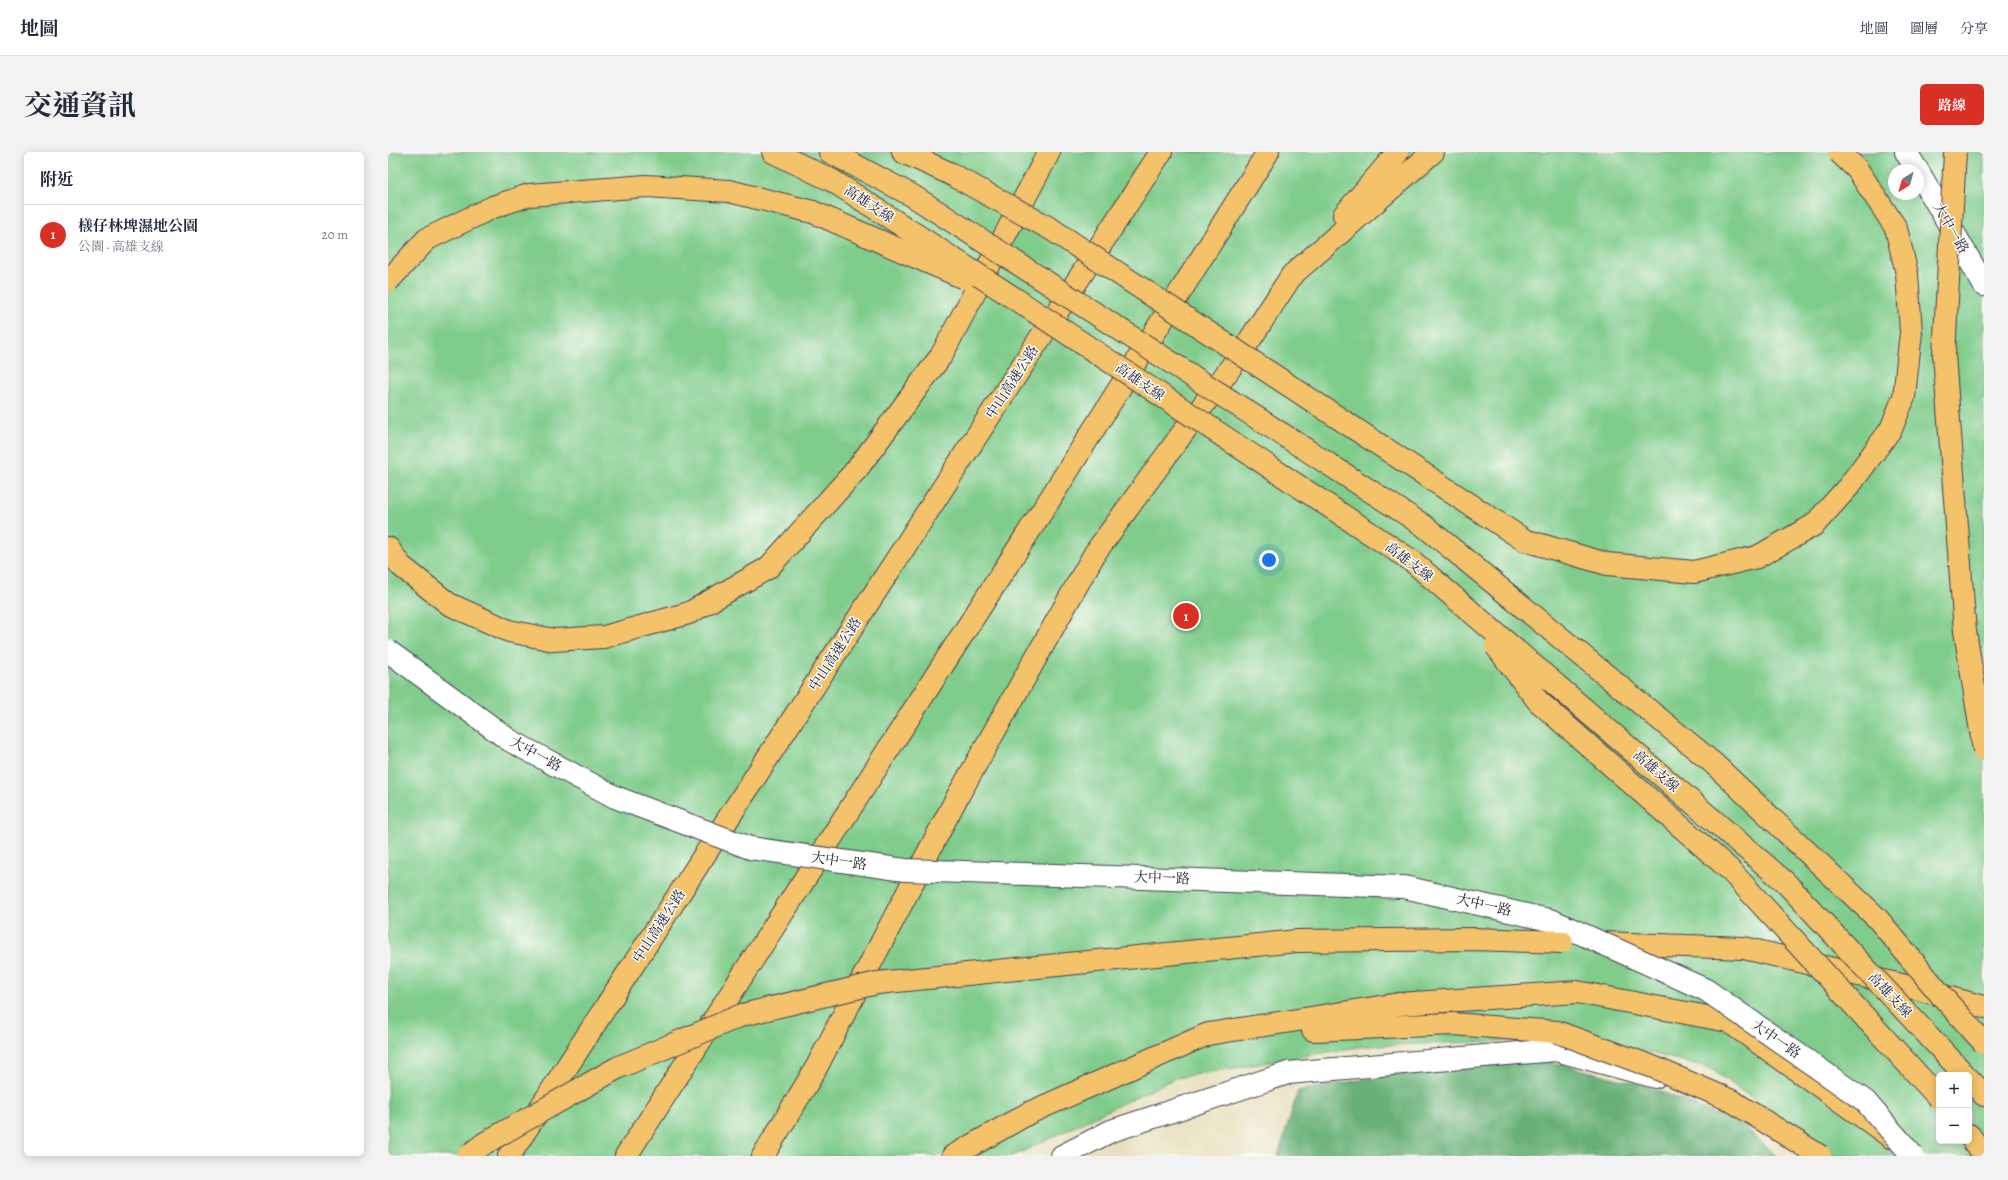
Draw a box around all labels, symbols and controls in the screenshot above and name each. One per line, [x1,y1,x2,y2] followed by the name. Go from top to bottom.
[20,16,58,42] text: 地圖
[1860,19,1888,38] text: 地圖
[1910,19,1938,38] text: 圖層
[1960,19,1988,38] text: 分享
[1920,84,1984,125] button: 路線
[24,87,136,125] text: 交通資訊
[1888,164,1924,200] north arrow
[40,168,74,191] text: 附近
[840,181,898,227] street label: 高雄支線
[1929,199,1973,257] street label: 大中一路
[78,216,198,236] text: 檨仔林埤濕地公園
[51,226,55,243] text: 1
[322,226,348,243] text: 20 m
[78,238,164,255] text: 公園 · 高雄支線
[981,342,1043,422] street label: 中山高速公路
[1111,358,1169,406] street label: 高雄支線
[1381,538,1437,586] street label: 高雄支線
[1259,550,1279,570] your location
[1173,601,1199,631] pin: 1
[804,614,866,694] street label: 中山高速公路
[507,732,565,776] street label: 大中一路
[1629,745,1683,797] street label: 高雄支線
[810,848,868,874] street label: 大中一路
[1134,868,1190,888] street label: 大中一路
[628,886,690,966] street label: 中山高速公路
[1455,889,1513,921] street label: 大中一路
[1864,968,1916,1022] street label: 高雄支線
[1748,1015,1804,1063] street label: 大中一路
[1936,1072,1972,1144] map controls
[1936,1072,1972,1108] button: +
[1936,1108,1972,1144] button: −

